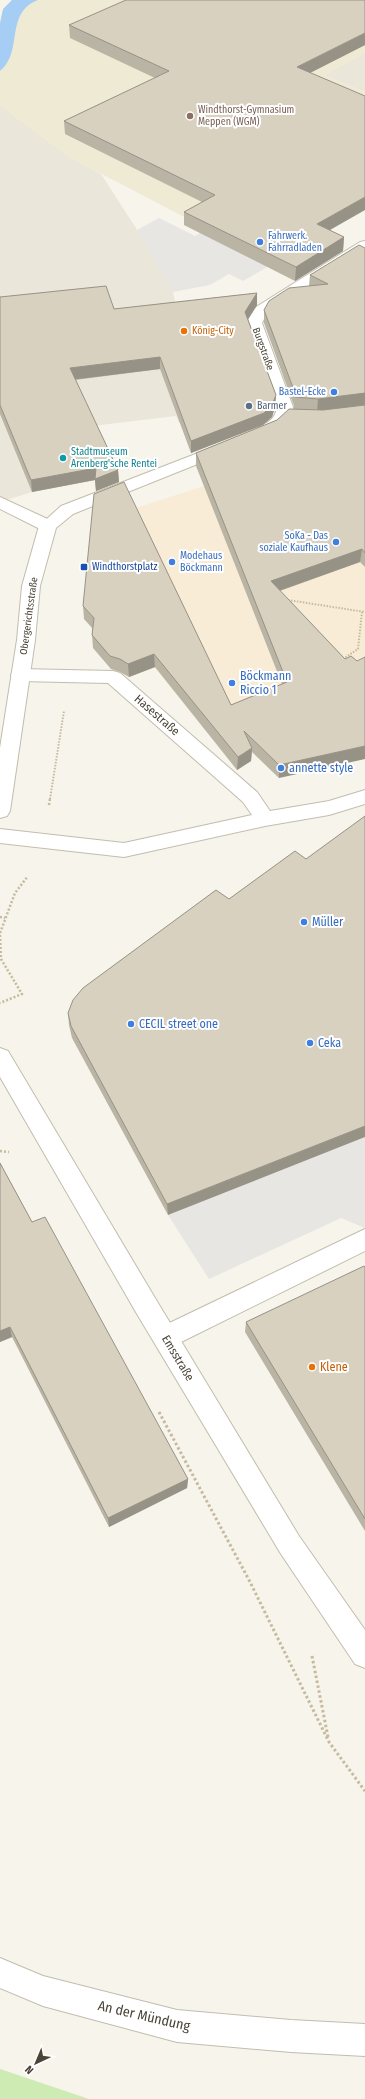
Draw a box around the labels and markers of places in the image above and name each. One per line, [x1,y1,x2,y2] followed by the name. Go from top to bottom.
[198,104,294,128] place label: Windthorst-Gymnasium Meppen (WGM)
[185,111,195,121] marker: Windthorst-Gymnasium Meppen (WGM)
[268,230,322,254] place label: Fahrwerk. Fahrradladen
[255,237,265,247] marker: Fahrwerk. Fahrradladen
[192,325,234,337] place label: König-City
[179,326,189,336] marker: König-City
[279,386,326,398] place label: Bastel-Ecke
[329,387,339,397] marker: Bastel-Ecke
[257,400,287,412] place label: Barmer
[244,401,254,411] marker: Barmer
[71,446,157,470] place label: Stadtmuseum Arenberg'sche Rentei
[58,453,68,463] marker: Stadtmuseum Arenberg'sche Rentei
[259,530,328,554] place label: SoKa - Das soziale Kaufhaus
[331,537,341,547] marker: SoKa - Das soziale Kaufhaus
[180,550,223,574] place label: Modehaus Böckmann
[167,557,177,567] marker: Modehaus Böckmann
[92,561,157,573] place label: Windthorstplatz
[79,562,89,572] marker: Windthorstplatz
[240,669,291,697] place label: Böckmann Riccio 1
[227,678,237,688] marker: Böckmann Riccio 1
[289,761,353,775] place label: annette style
[276,763,286,773] marker: annette style
[312,915,344,929] place label: Müller
[299,917,309,927] marker: Müller
[139,1017,218,1031] place label: CECIL street one
[126,1019,136,1029] marker: CECIL street one
[318,1036,341,1050] place label: Ceka
[305,1038,315,1048] marker: Ceka
[320,1360,348,1374] place label: Klene
[307,1362,317,1372] marker: Klene

